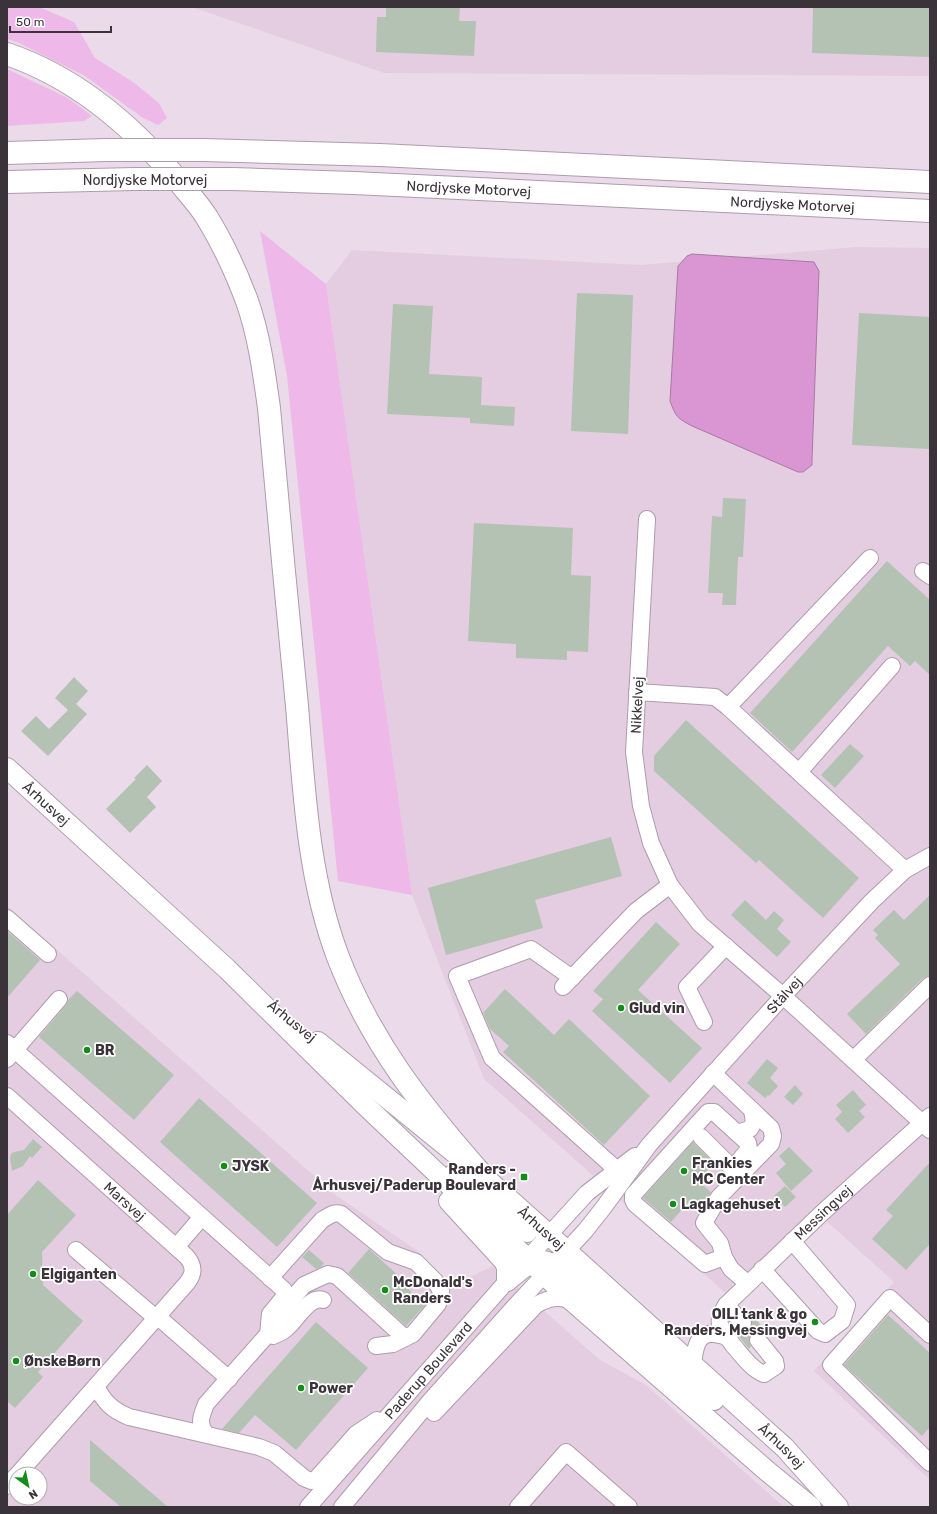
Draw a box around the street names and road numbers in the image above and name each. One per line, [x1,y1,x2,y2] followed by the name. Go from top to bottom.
[83,172,207,189] street label: Nordjyske Motorvej
[406,178,531,201] street label: Nordjyske Motorvej
[730,193,855,216] street label: Nordjyske Motorvej
[628,676,647,734] street label: Nikkelvej
[19,778,73,830] street label: Århusvej
[763,973,806,1017] street label: Stålvej
[264,996,320,1046] street label: Århusvej
[100,1179,149,1225] street label: Marsvej
[791,1182,856,1244] street label: Messingvej
[514,1202,568,1254] street label: Århusvej
[381,1319,476,1423] street label: Paderup Boulevard
[755,1419,807,1472] street label: Århusvej

